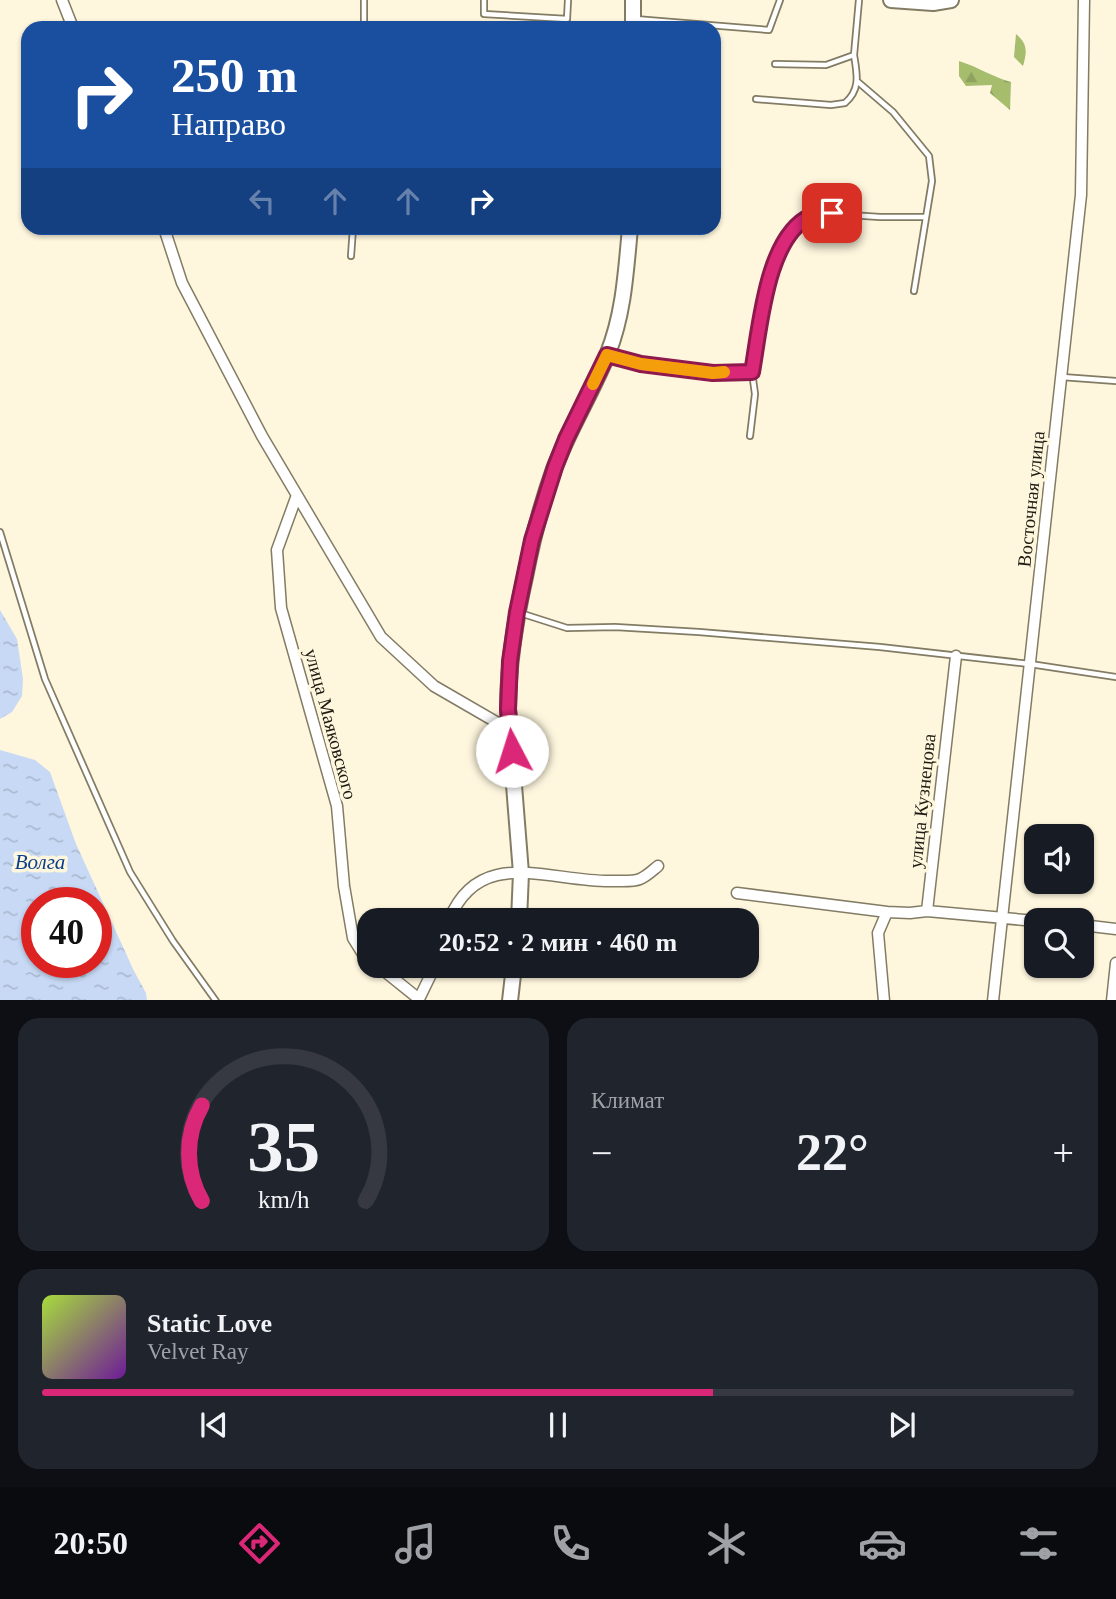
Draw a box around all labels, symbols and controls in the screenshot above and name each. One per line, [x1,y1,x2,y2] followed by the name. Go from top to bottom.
[171,48,298,103] text: 250 m
[56,49,147,140] icon: right
[171,106,286,142] text: Направо
[243,182,281,220] icon: left
[316,182,354,220] icon: ahead
[389,182,427,220] icon: ahead
[462,182,500,220] icon: right
[802,183,862,243] pin
[813,194,851,232] icon: arrive
[1013,429,1049,568] street label: Восточная улица
[301,646,361,802] street label: улица Маяковского
[475,714,549,788] position arrow
[904,732,940,869] street label: улица Кузнецова
[1024,824,1094,978] map controls
[1024,824,1094,894] button: sound
[15,850,65,874] water label: Волга
[21,887,112,978] speed limit sign: 40
[1024,908,1094,978] button: search
[439,928,677,957] text: 20:52 · 2 мин · 460 m
[591,1088,664,1113] text: Климат
[247,1106,320,1187] text: 35
[796,1124,869,1181] text: 22°
[591,1132,612,1174] text: −
[1053,1132,1074,1174] text: +
[258,1185,310,1212] text: km/h
[147,1309,272,1338] text: Static Love
[147,1339,249,1364] text: Velvet Ray
[195,1406,233,1444] icon: previous
[539,1406,577,1444] icon: pause
[883,1406,921,1444] icon: next
[235,1519,284,1568] icon: directions
[391,1519,440,1568] icon: music
[546,1519,595,1568] icon: phone
[702,1519,751,1568] icon: climate
[858,1519,907,1568] icon: car
[1014,1519,1063,1568] icon: filters
[53,1525,128,1561] text: 20:50

